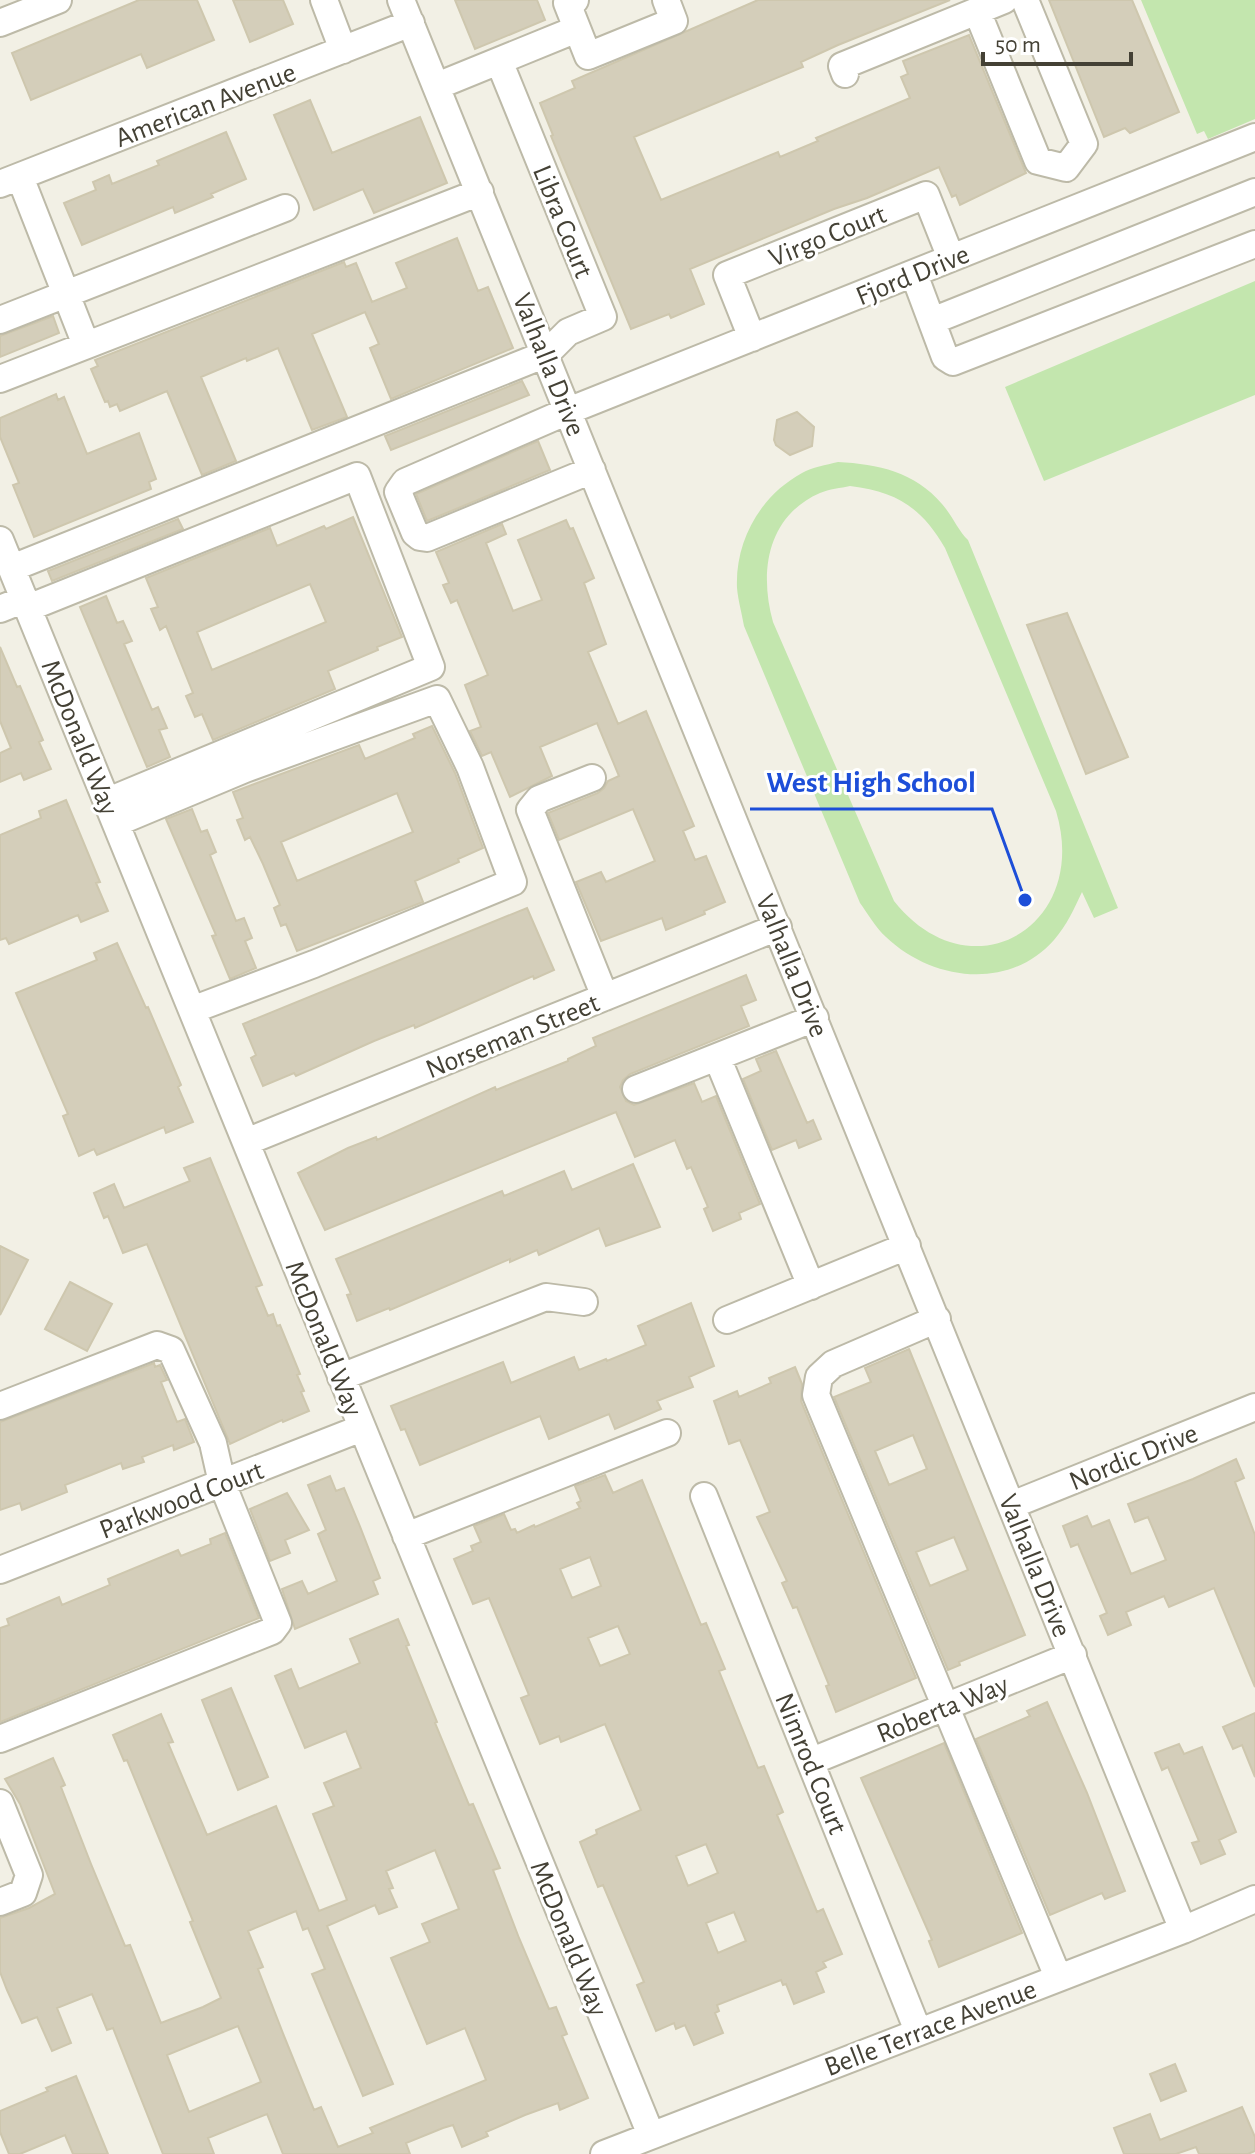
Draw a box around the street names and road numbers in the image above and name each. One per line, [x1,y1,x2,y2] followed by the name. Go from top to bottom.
[112,59,300,153] street label: American Avenue
[527,162,597,282] street label: Libra Court
[765,201,890,273] street label: Virgo Court
[852,241,973,311] street label: Fjord Drive
[507,289,589,440] street label: Valhalla Drive
[35,656,123,819] street label: McDonald Way
[750,890,832,1041] street label: Valhalla Drive
[422,989,604,1084] street label: Norseman Street
[279,1257,367,1420] street label: McDonald Way
[1065,1419,1202,1496] street label: Nordic Drive
[96,1457,268,1545] street label: Parkwood Court
[993,1490,1075,1641] street label: Valhalla Drive
[873,1671,1013,1749] street label: Roberta Way
[769,1689,851,1838] street label: Nimrod Court
[524,1857,612,2020] street label: McDonald Way
[821,1976,1041,2082] street label: Belle Terrace Avenue

